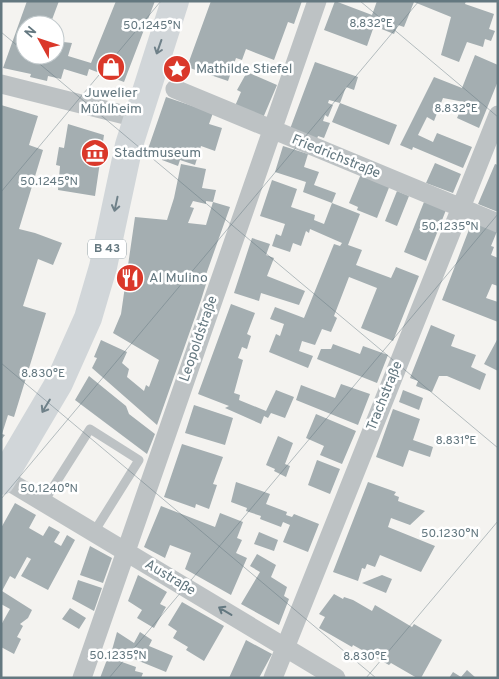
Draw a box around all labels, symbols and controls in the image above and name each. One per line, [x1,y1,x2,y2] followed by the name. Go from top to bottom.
[15,15,65,65] north arrow
[349,16,393,32] text: 8.832°E
[123,18,181,34] text: 50.1245°N
[21,23,41,42] text: N
[154,39,164,55] one-way arrow
[96,52,126,82] shop icon: Juwelier Mühlheim
[162,54,192,84] place icon: Mathilde Stiefel
[196,61,292,78] place label: Mathilde Stiefel
[80,85,142,118] place label: Juwelier Mühlheim
[434,101,478,117] text: 8.832°E
[289,131,383,183] street label: Friedrichstraße
[80,138,110,168] museum icon: Stadtmuseum
[114,145,201,162] place label: Stadtmuseum
[20,174,78,190] text: 50.1245°N
[111,195,121,211] one-way arrow
[421,219,479,235] text: 50.1235°N
[88,240,126,258] road number: B 43
[115,263,145,293] restaurant icon: Al Mulino
[149,270,208,287] place label: Al Mulino
[176,294,222,384] street label: Leopoldstraße
[363,359,407,433] street label: Trachstraße
[21,366,65,382] text: 8.830°E
[41,398,51,412] one-way arrow
[435,433,477,449] text: 8.831°E
[20,481,78,497] text: 50.1240°N
[421,526,479,542] text: 50.1230°N
[142,556,198,600] street label: Austraße
[218,605,232,615] one-way arrow
[89,648,147,664] text: 50.1235°N
[343,649,387,665] text: 8.830°E

